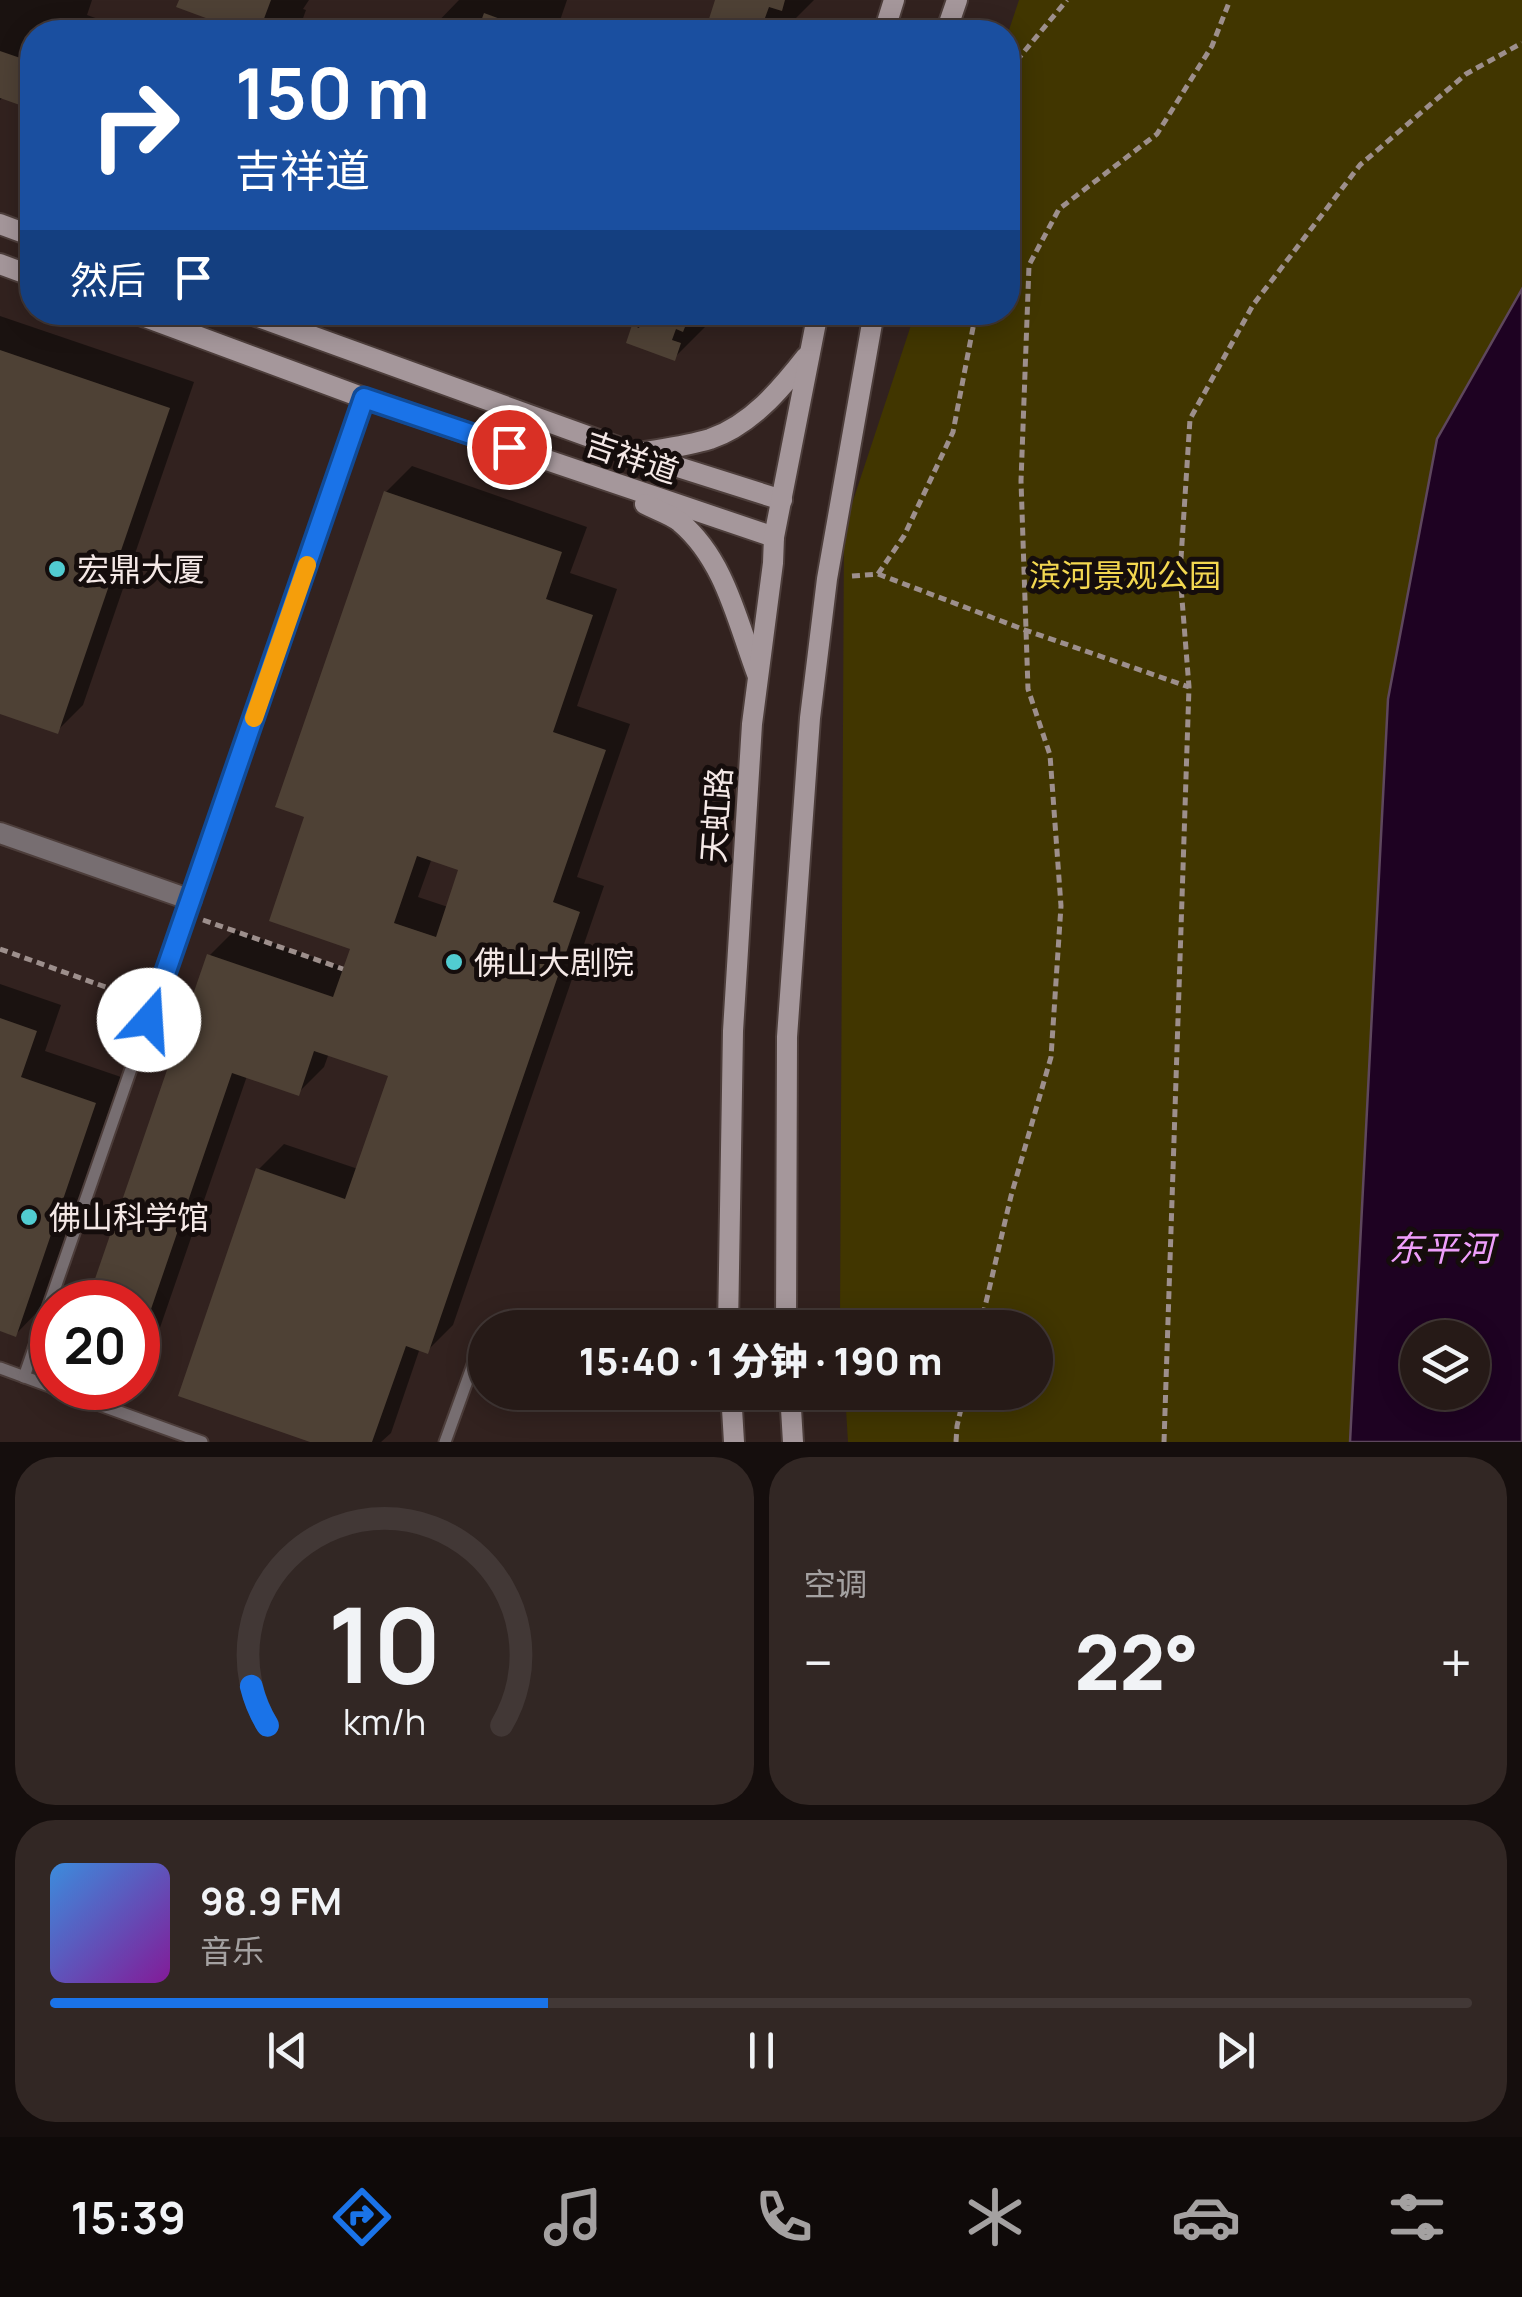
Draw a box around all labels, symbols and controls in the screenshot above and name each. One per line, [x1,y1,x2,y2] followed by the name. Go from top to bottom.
[235,44,430,140] text: 150 m
[70,60,200,190] icon: right
[235,139,370,201] text: 吉祥道
[166,250,221,305] icon: arrive
[70,253,146,305] text: 然后
[467,405,552,490] pin
[482,420,537,475] icon: arrive
[579,421,685,493] street label: 吉祥道
[77,547,205,591] place label: 宏鼎大厦
[1029,553,1221,597] park label: 滨河景观公园
[46,558,68,580] marker: 宏鼎大厦
[691,766,741,864] street label: 天虹路
[474,940,634,984] place label: 佛山大剧院
[443,951,465,973] marker: 佛山大剧院
[97,968,201,1072] position arrow
[49,1195,209,1239] place label: 佛山科学馆
[18,1206,40,1228] marker: 佛山科学馆
[1388,1224,1499,1272] water label: 东平河
[30,1280,160,1410] speed limit sign: 20
[1400,1320,1490,1410] map controls
[1400,1320,1490,1410] button: layers
[579,1334,942,1386] text: 15:40 · 1 分钟 · 190 m
[804,1562,868,1606] text: 空调
[327,1572,441,1714] text: 10
[1075,1610,1199,1713] text: 22°
[804,1624,833,1700] text: −
[1440,1624,1472,1700] text: +
[343,1697,426,1746] text: km/h
[200,1874,342,1926] text: 98.9 FM
[200,1929,264,1973] text: 音乐
[260,2023,315,2078] icon: previous
[734,2023,789,2078] icon: pause
[1208,2023,1263,2078] icon: next
[327,2182,397,2252] icon: directions
[538,2182,608,2252] icon: music
[749,2182,819,2252] icon: phone
[960,2182,1030,2252] icon: climate
[1171,2182,1241,2252] icon: car
[1382,2182,1452,2252] icon: filters
[70,2186,186,2248] text: 15:39

